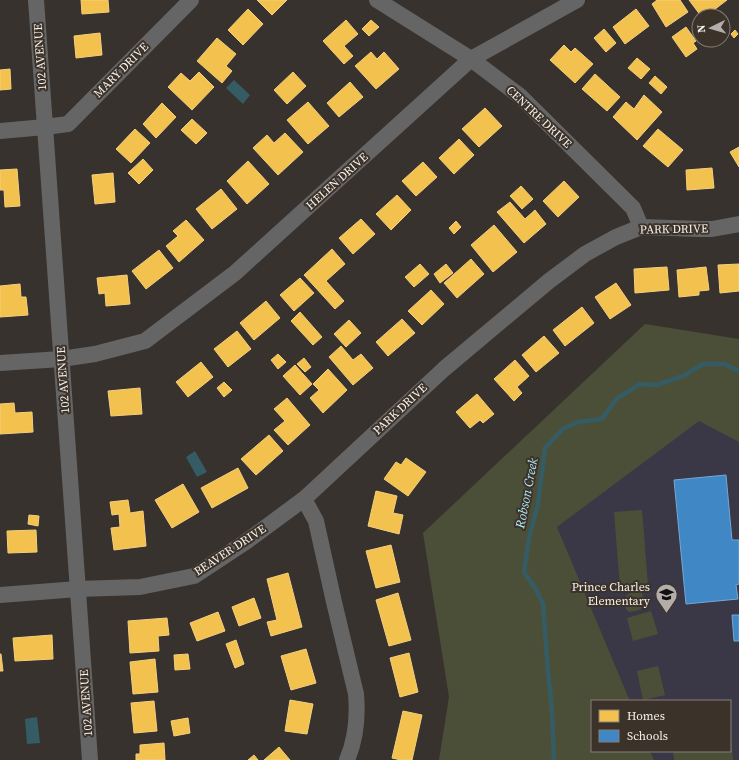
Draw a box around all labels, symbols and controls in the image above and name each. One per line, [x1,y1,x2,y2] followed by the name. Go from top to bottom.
[691,8,731,48] north arrow
[30,23,50,91] street label: 102 AVENUE
[694,24,709,33] text: N
[90,39,152,101] street label: MARY DRIVE
[503,82,575,152] street label: CENTRE DRIVE
[303,149,371,213] street label: HELEN DRIVE
[640,220,708,238] street label: PARK DRIVE
[53,346,73,414] street label: 102 AVENUE
[369,380,431,438] street label: PARK DRIVE
[511,456,542,531] water label: Robson Creek
[191,521,269,579] street label: BEAVER DRIVE
[572,579,651,609] place label: Prince Charles Elementary
[653,581,679,614] school or university icon: Prince Charles Elementary
[76,669,96,737] street label: 102 AVENUE
[591,700,731,752] legend
[627,708,665,724] text: Homes
[627,728,668,744] text: Schools

